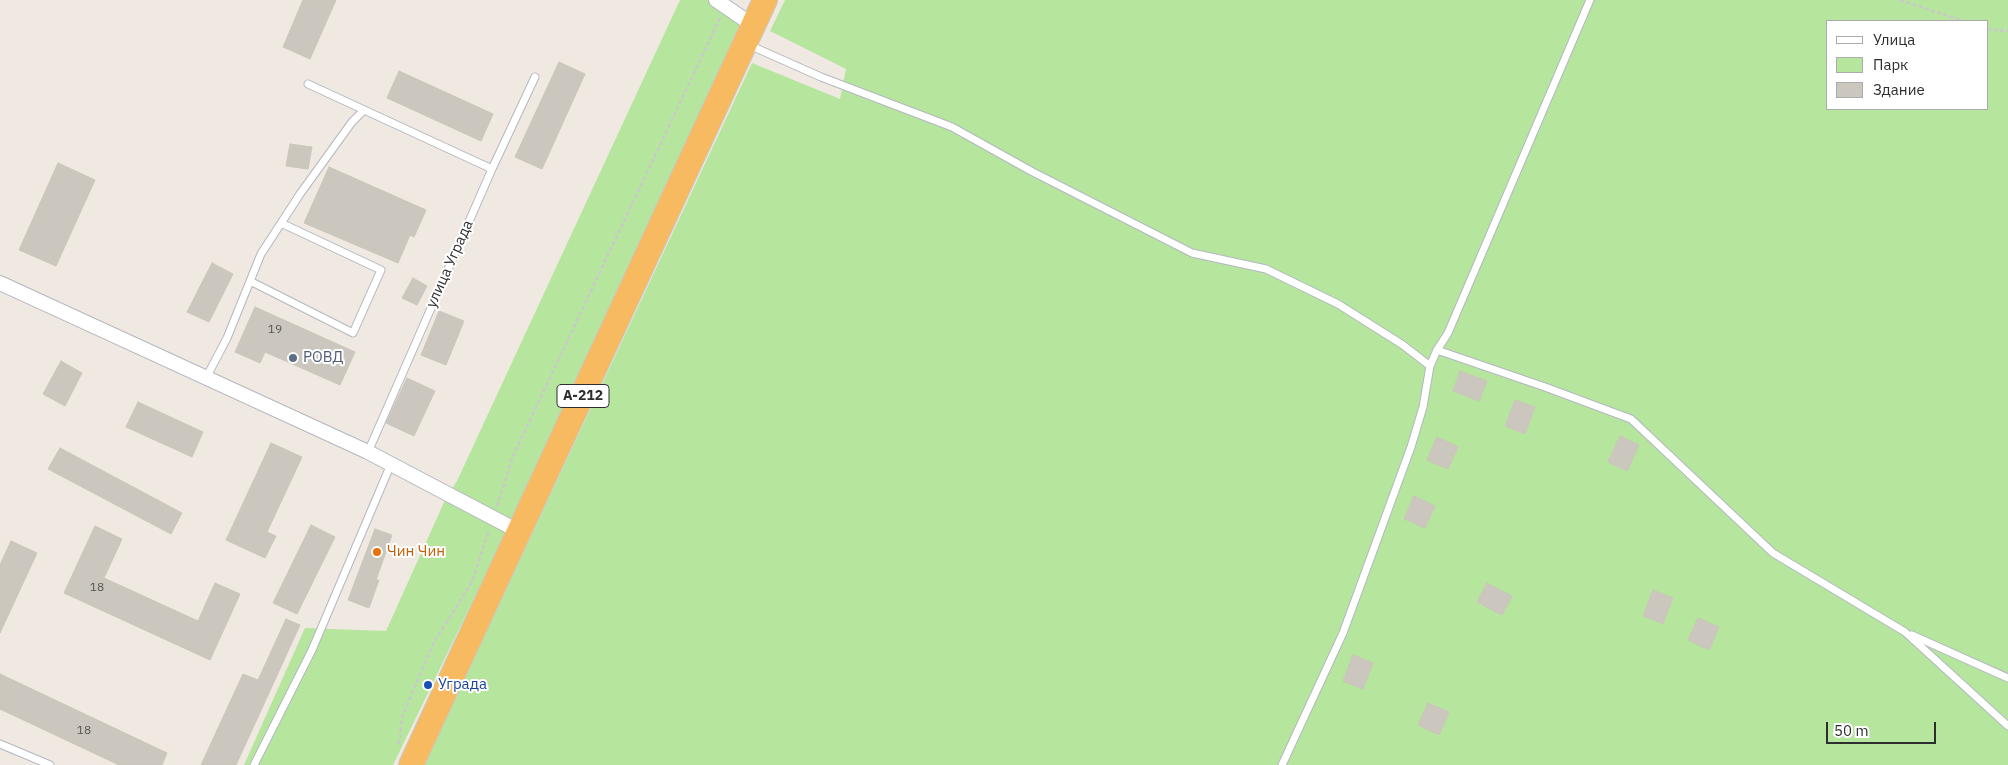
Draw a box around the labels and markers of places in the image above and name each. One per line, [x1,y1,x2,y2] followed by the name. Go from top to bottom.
[303,349,343,367] place label: РОВД
[287,352,299,364] marker: РОВД
[387,543,445,561] place label: Чин Чин
[371,546,383,558] marker: Чин Чин
[438,676,487,694] place label: Уграда
[422,679,434,691] marker: Уграда

